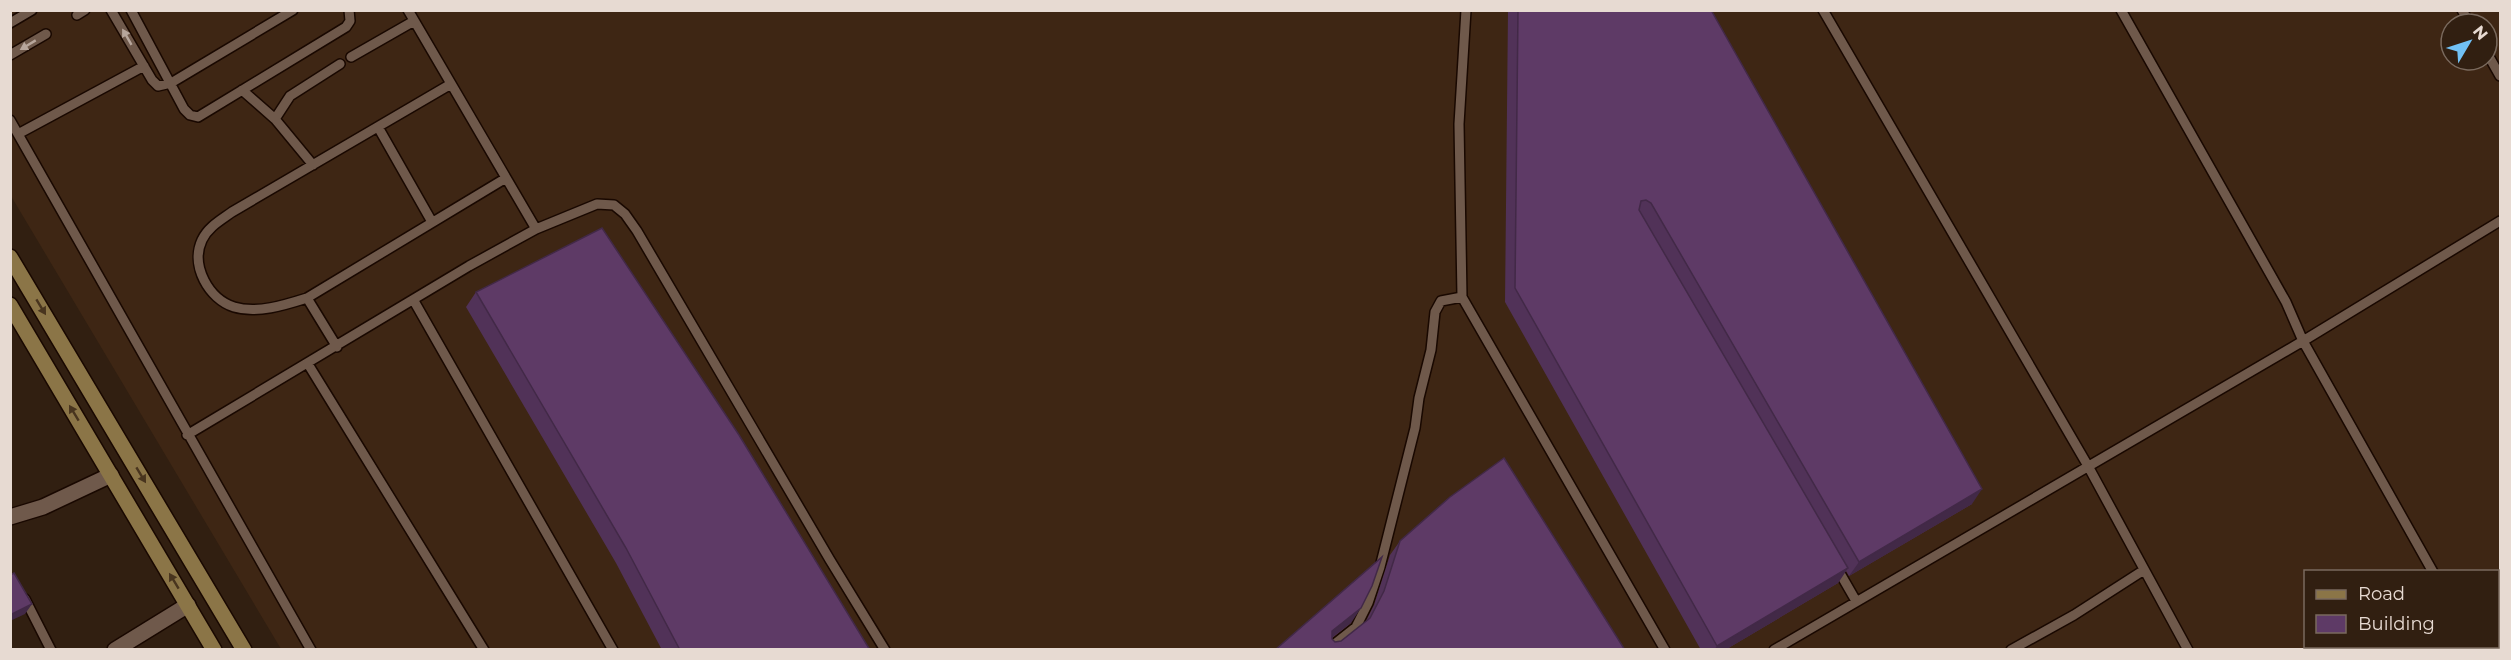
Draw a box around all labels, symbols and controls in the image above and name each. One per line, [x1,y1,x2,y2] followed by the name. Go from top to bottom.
[2439,12,2499,72] north arrow
[2469,22,2492,44] text: N
[121,29,132,45] one-way arrow
[20,39,36,50] one-way arrow
[36,299,47,315] one-way arrow
[69,405,80,421] one-way arrow
[135,467,146,483] one-way arrow
[2304,570,2499,648] legend
[168,573,179,589] one-way arrow
[2358,583,2405,605] text: Road
[2358,613,2435,635] text: Building

